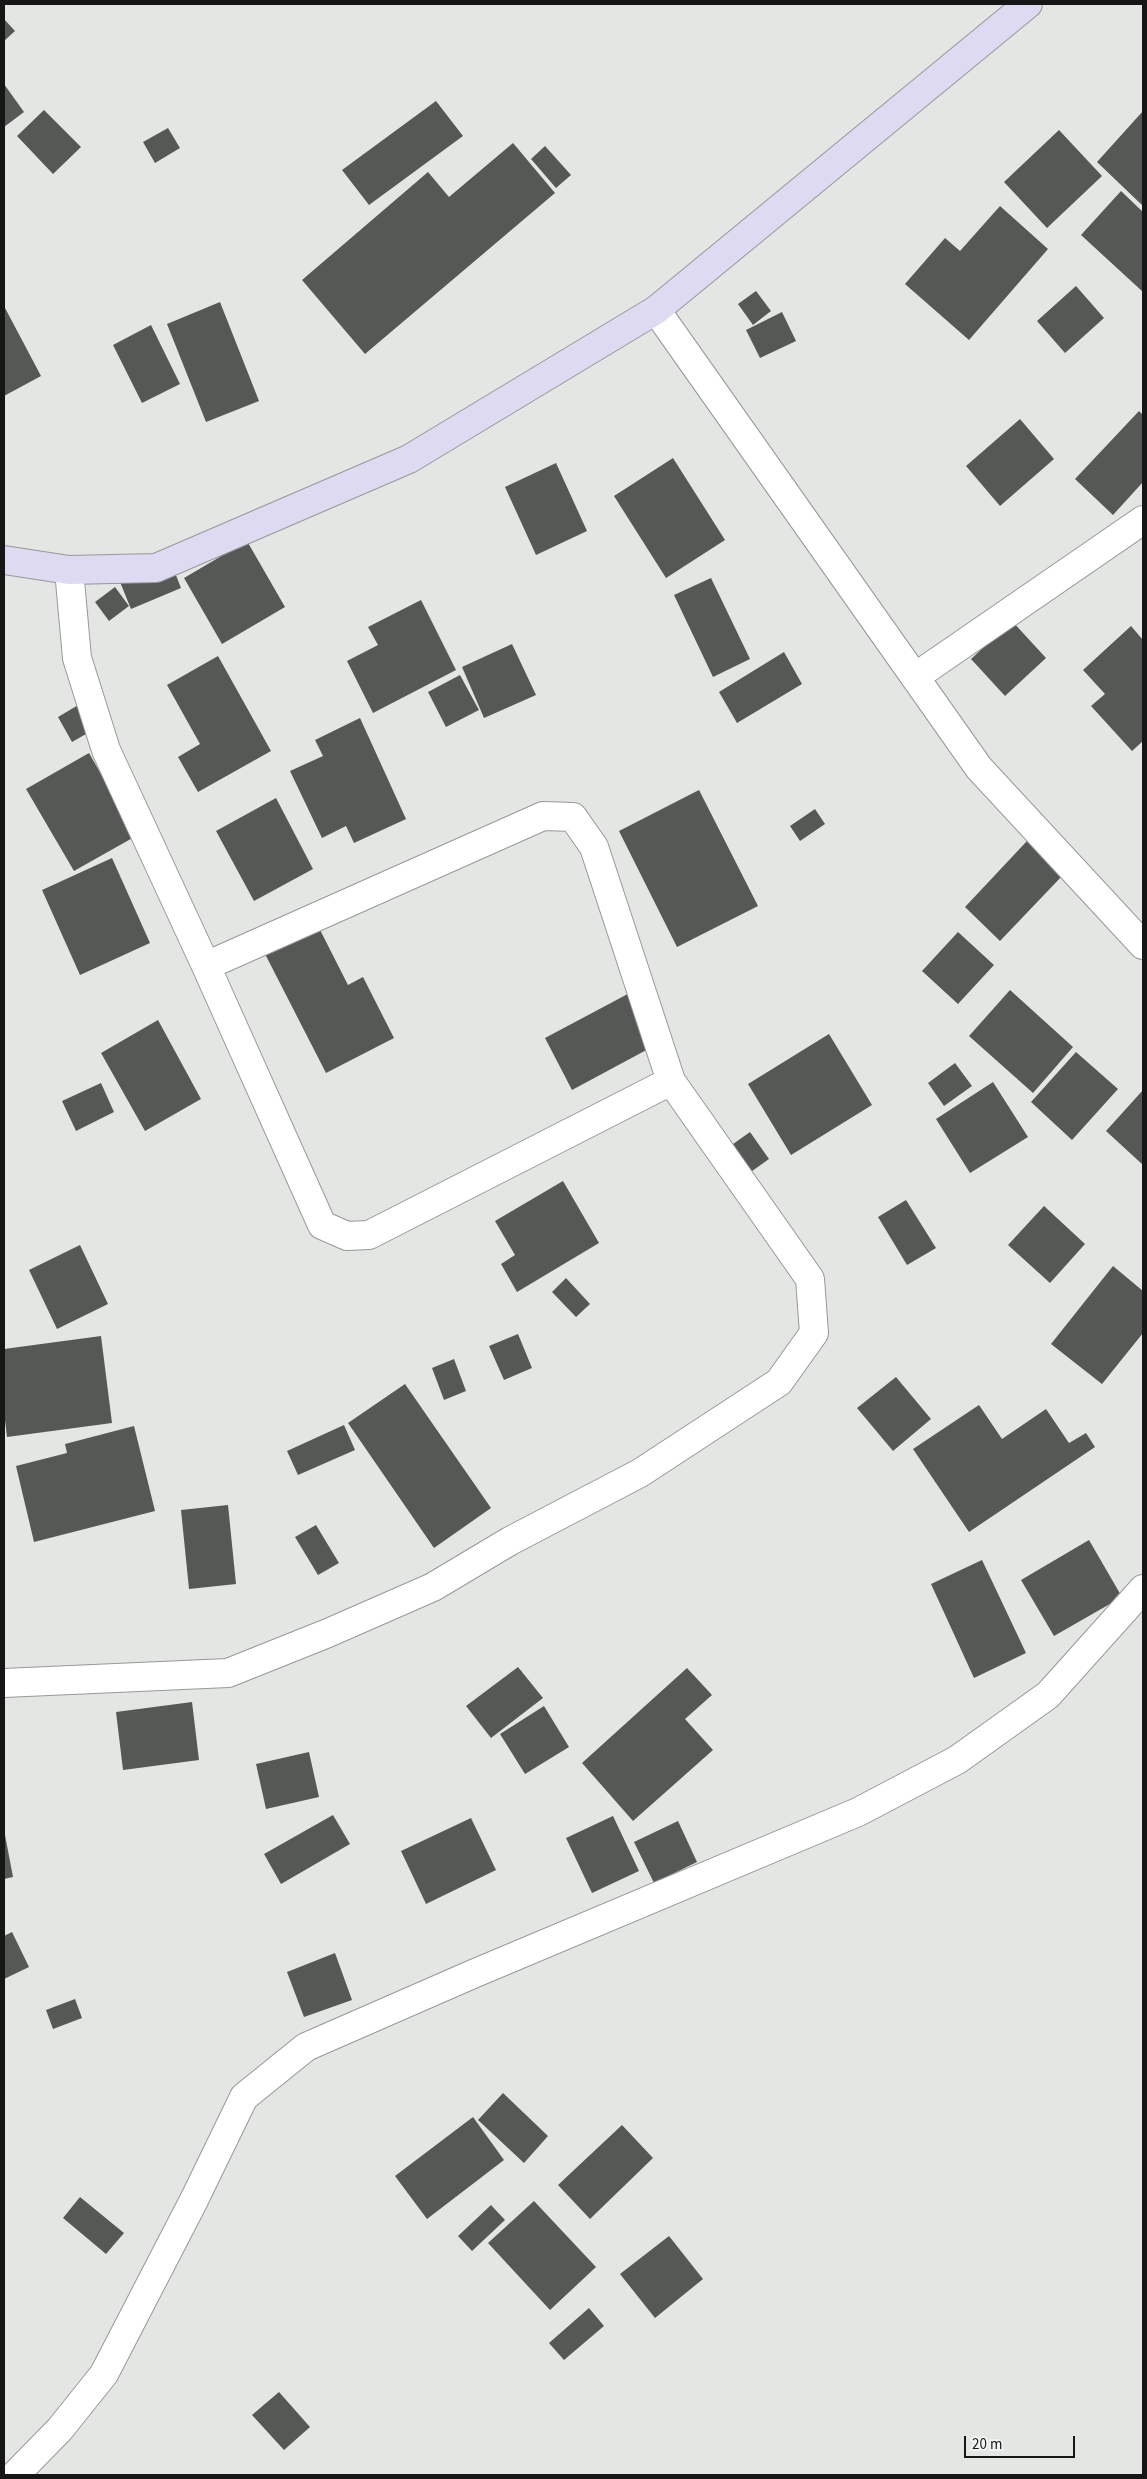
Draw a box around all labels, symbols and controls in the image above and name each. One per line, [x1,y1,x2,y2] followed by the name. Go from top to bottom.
[967,2426,1078,2458] scale bar
[972,2434,1002,2455] text: 20 m

